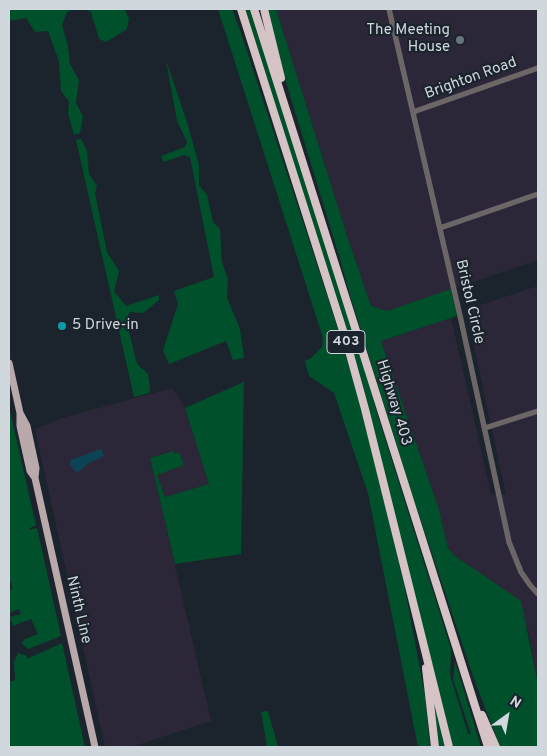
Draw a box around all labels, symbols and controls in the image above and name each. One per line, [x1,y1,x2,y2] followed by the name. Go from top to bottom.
[366,22,450,57] place label: The Meeting House
[454,34,466,46] marker: The Meeting House
[423,54,519,104] street label: Brighton Road
[451,258,487,346] street label: Bristol Circle
[72,317,139,335] place label: 5 Drive-in
[56,320,68,332] marker: 5 Drive-in
[327,331,365,354] road number: 403
[371,358,415,448] street label: Highway 403
[61,574,95,646] street label: Ninth Line
[482,691,532,741] north arrow
[506,693,524,713] text: N

